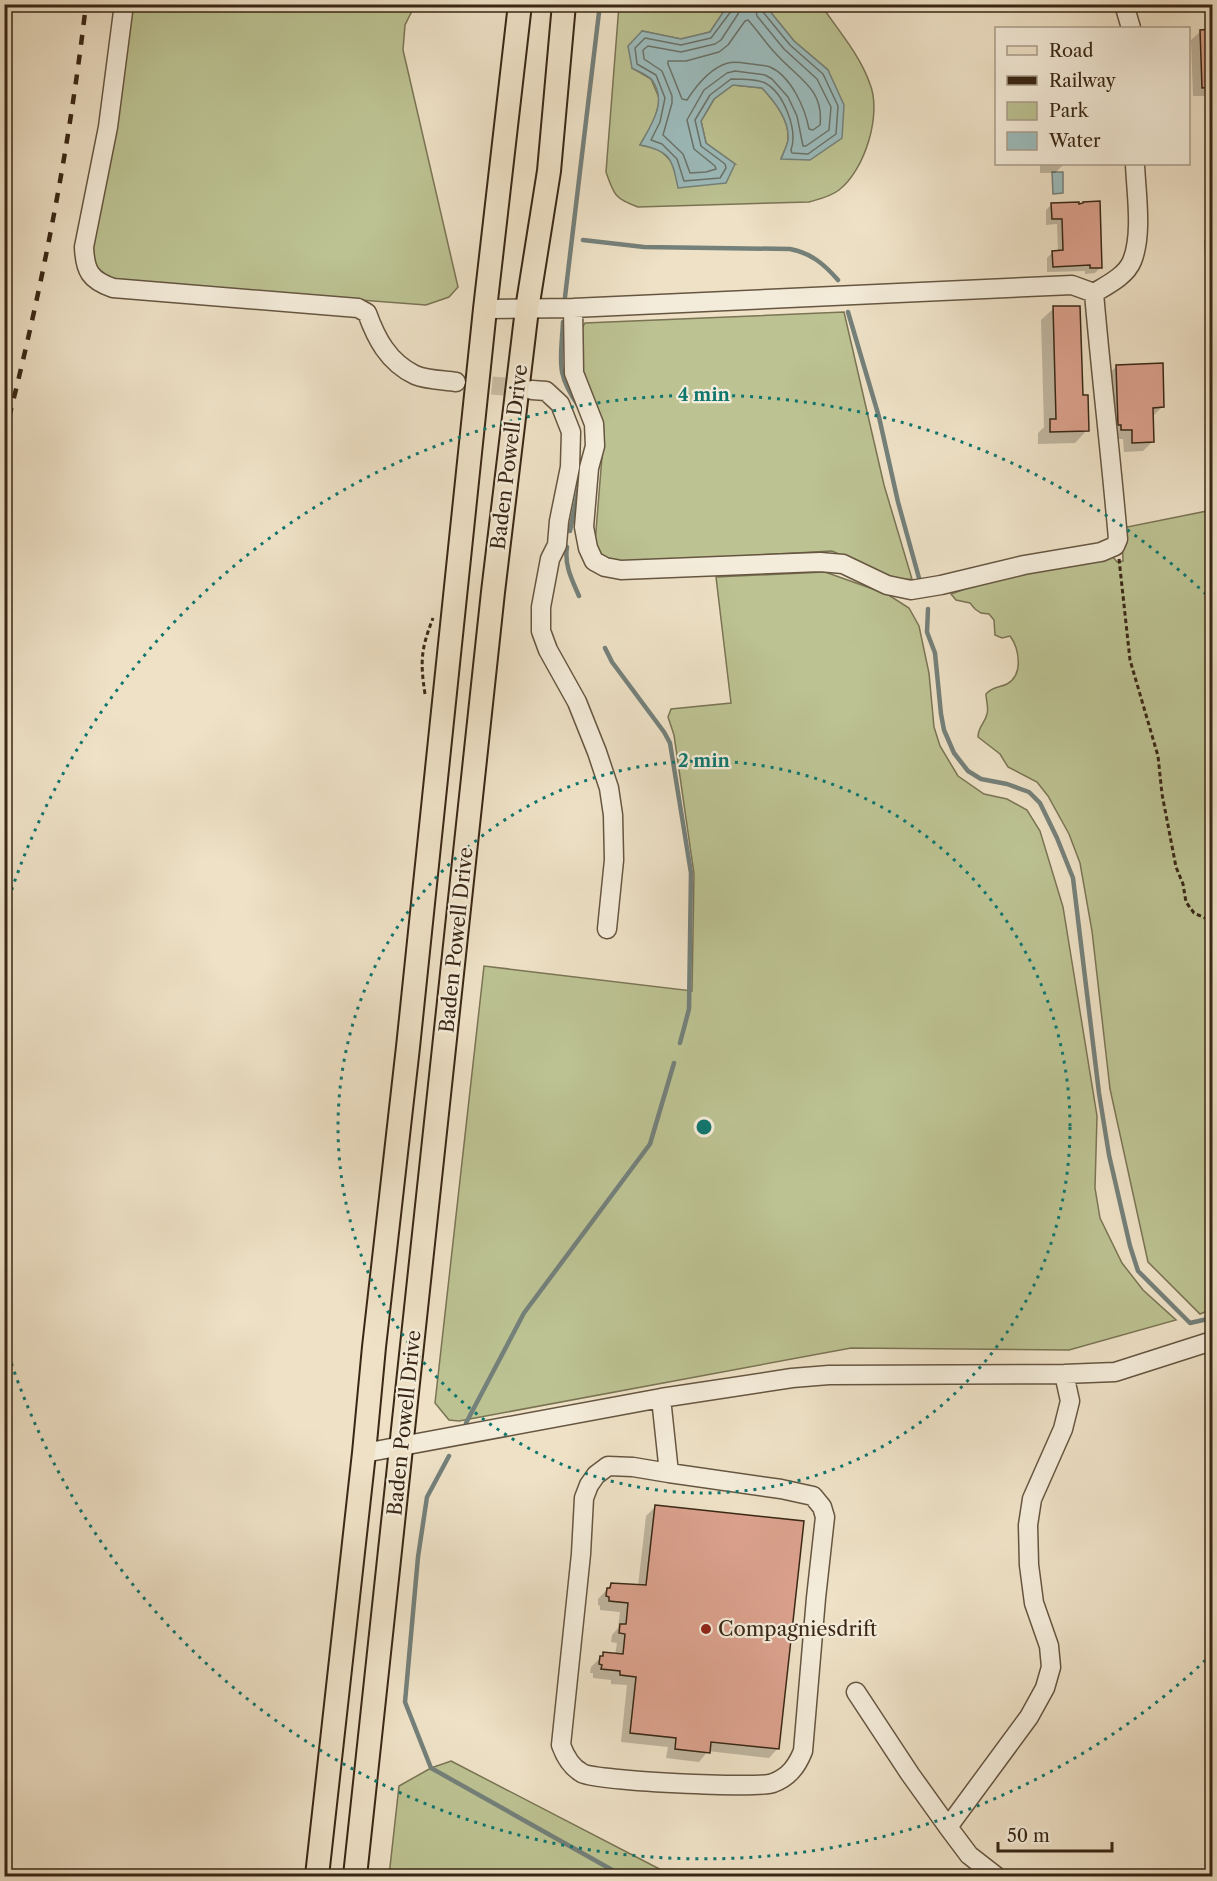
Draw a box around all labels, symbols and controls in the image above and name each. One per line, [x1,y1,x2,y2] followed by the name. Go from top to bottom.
[995,27,1190,165] legend
[1049,40,1094,62] text: Road
[1049,70,1117,92] text: Railway
[1049,100,1090,122] text: Park
[1048,130,1101,152] text: Water
[486,363,532,551] street label: Baden Powell Drive
[678,384,731,406] text: 4 min
[678,750,731,772] text: 2 min
[434,846,478,1034] street label: Baden Powell Drive
[694,1117,714,1137] centre of rings
[382,1329,426,1517] street label: Baden Powell Drive
[718,1617,877,1641] place label: Compagniesdrift
[699,1622,713,1636] marker: Compagniesdrift
[998,1815,1112,1853] scale bar
[1007,1825,1050,1847] text: 50 m

